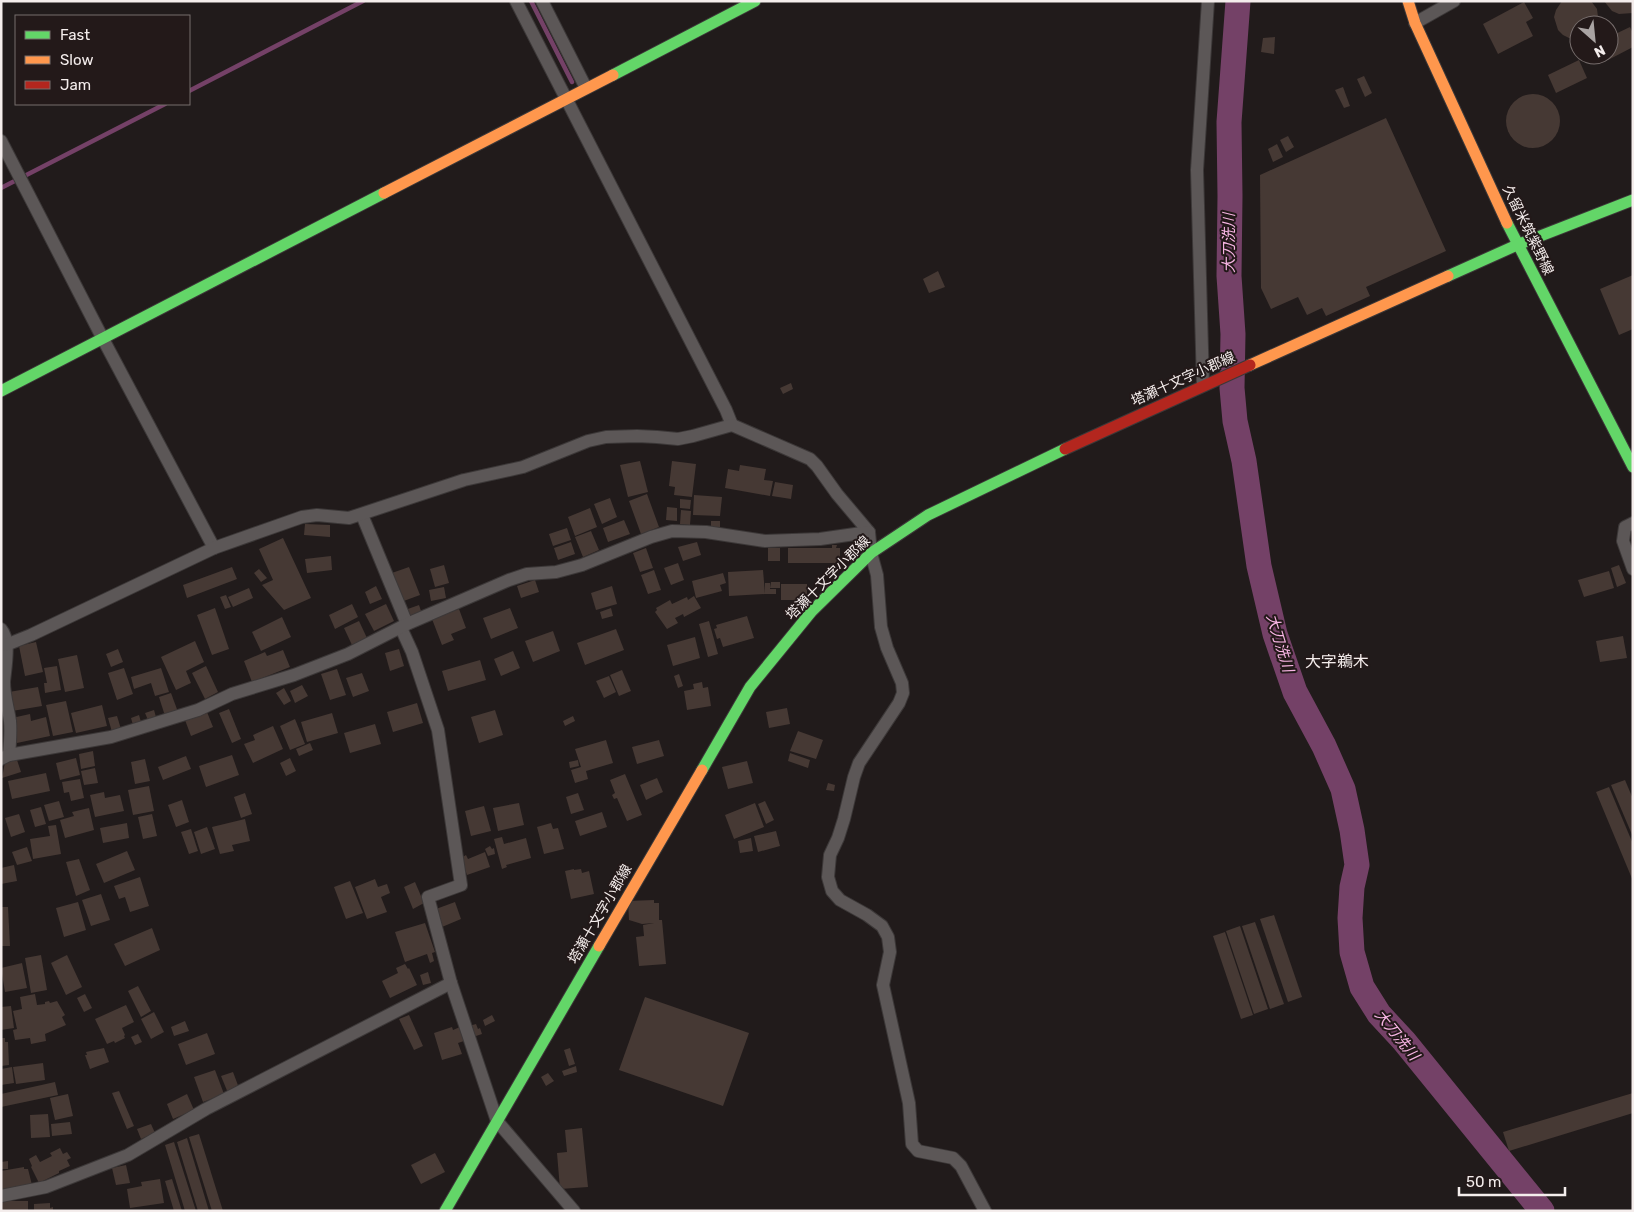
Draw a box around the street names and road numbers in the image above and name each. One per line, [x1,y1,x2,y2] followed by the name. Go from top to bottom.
[1499,182,1557,278] street label: 久留米筑紫野線
[1128,348,1238,410] street label: 塔瀬十文字小郡線
[782,532,874,624] street label: 塔瀬十文字小郡線
[565,861,635,967] street label: 塔瀬十文字小郡線

